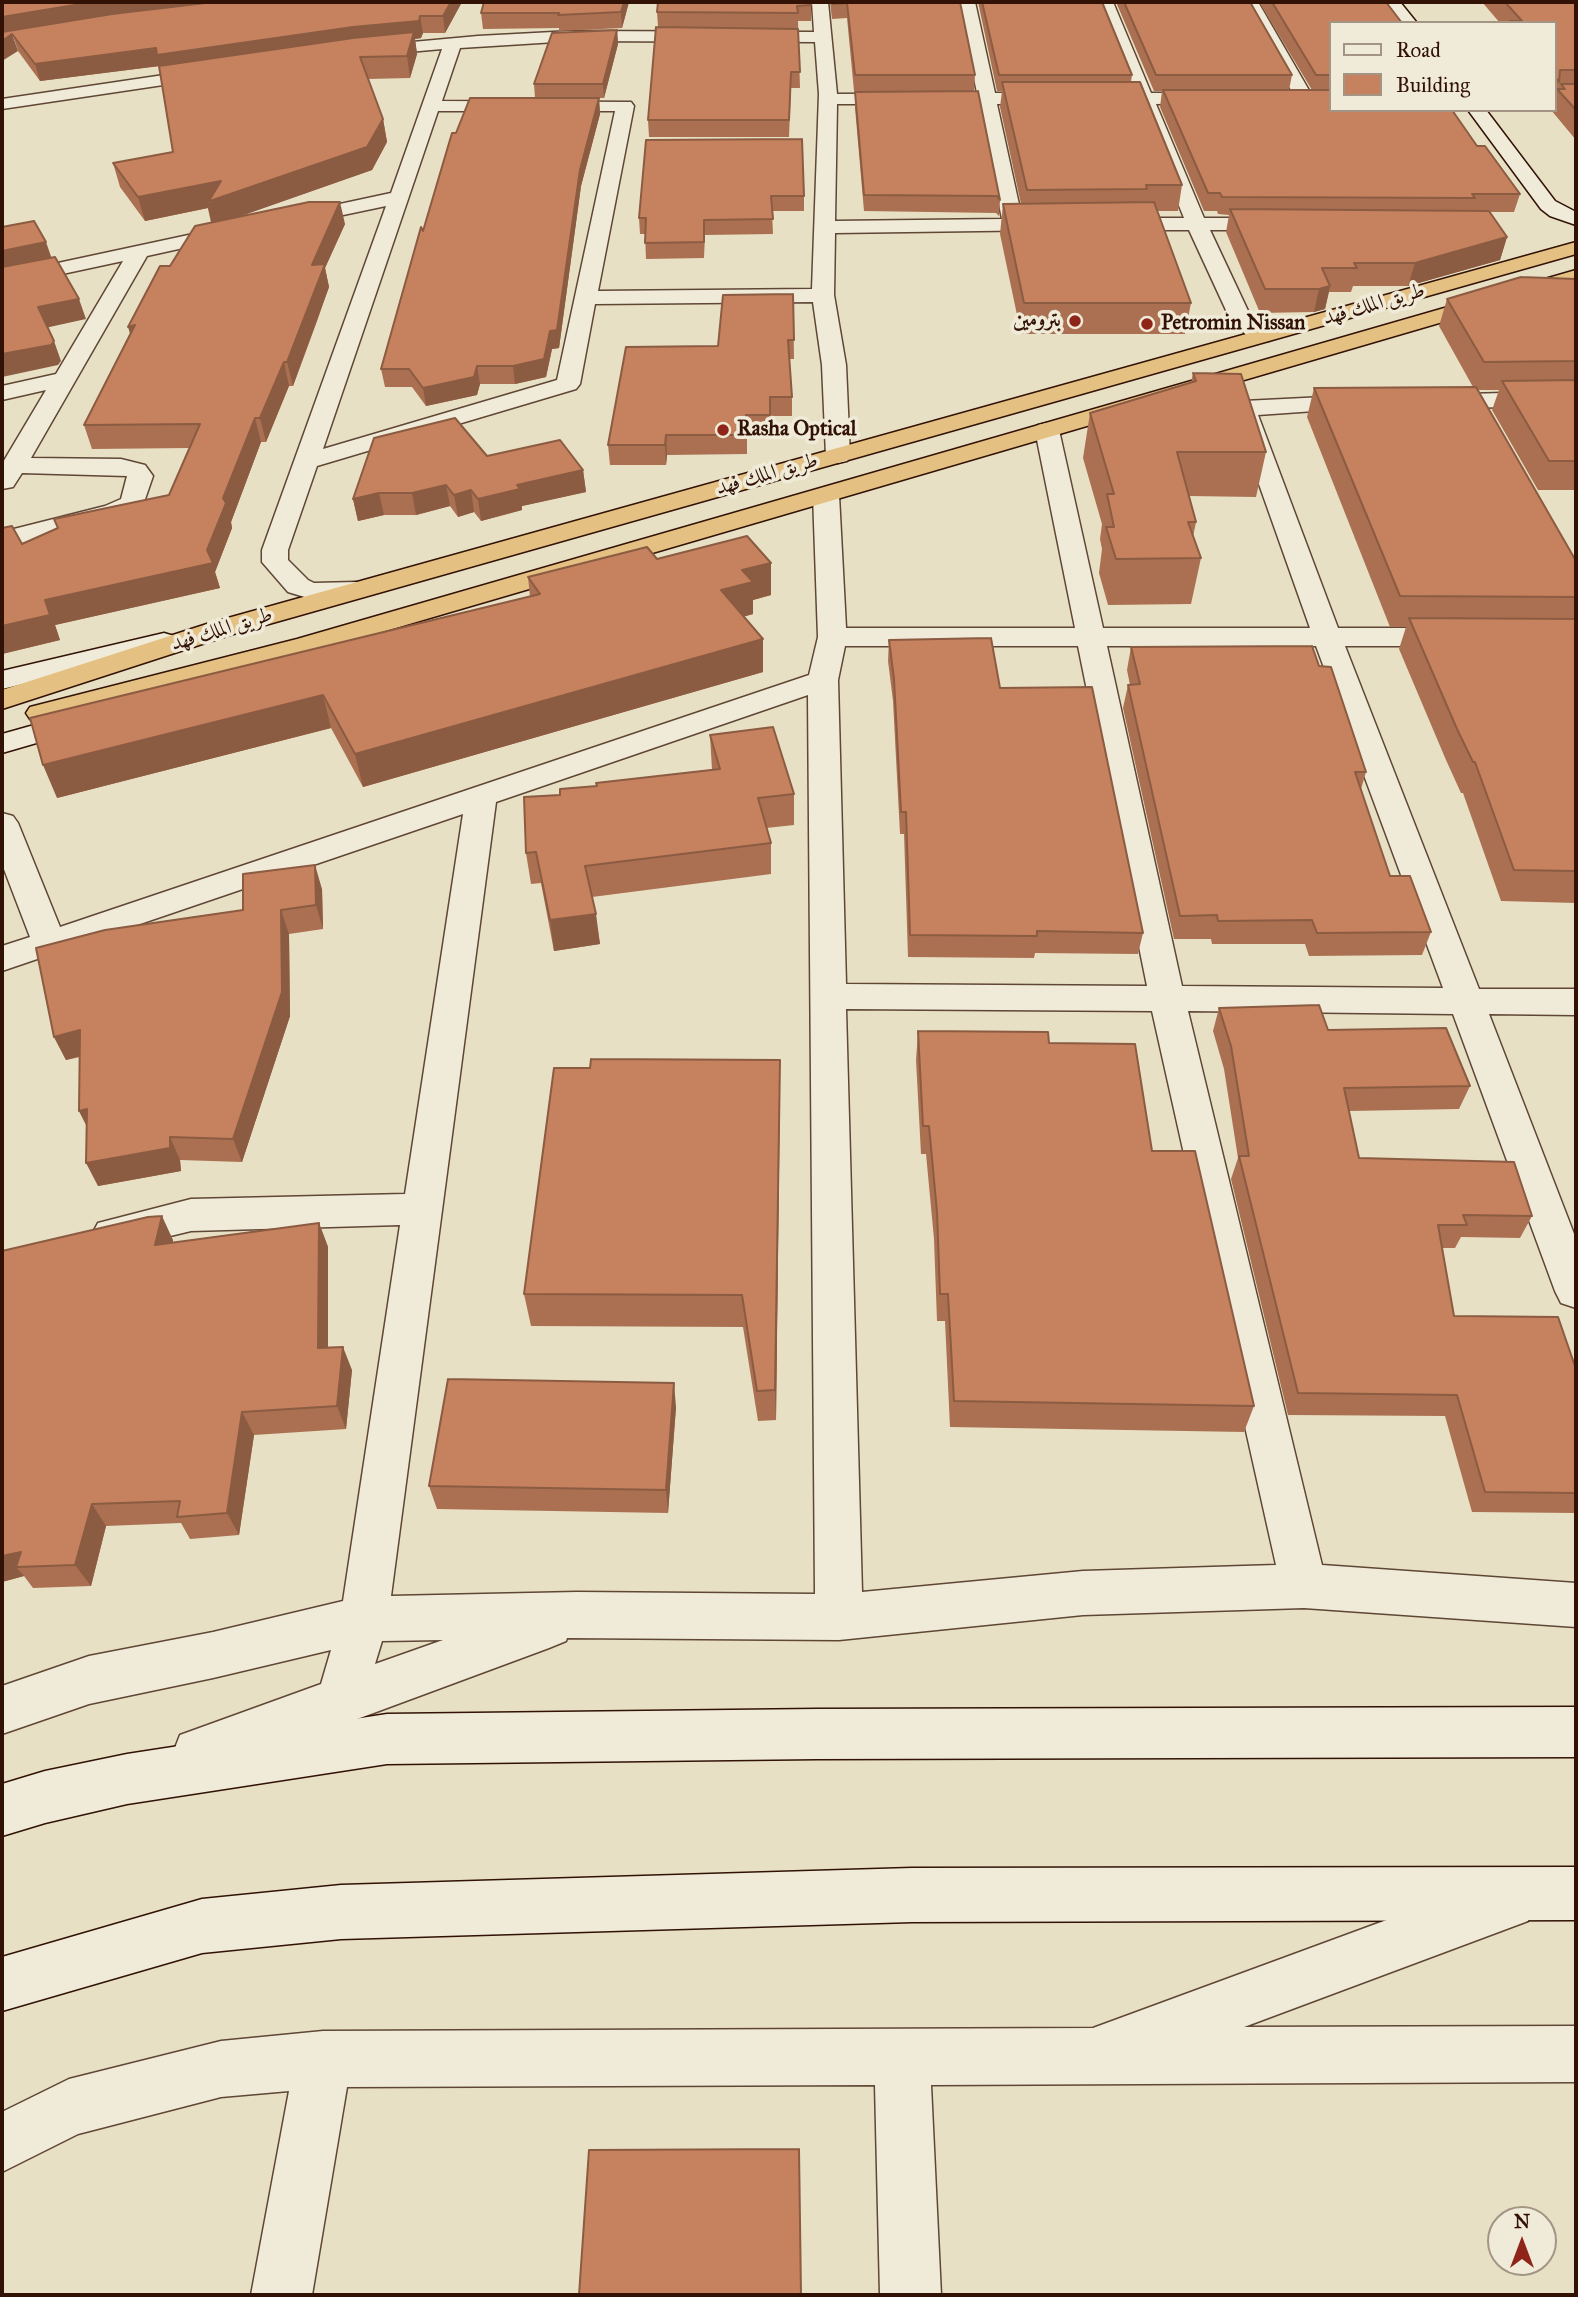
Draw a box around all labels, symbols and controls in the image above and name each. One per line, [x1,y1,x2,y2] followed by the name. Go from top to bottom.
[1330,21,1557,112] legend
[1396,37,1441,63] text: Road
[1396,72,1470,98] text: Building
[1320,278,1428,332] street label: طريق الملك فهد
[1013,308,1061,334] place label: بترومين
[1161,311,1305,337] place label: Petromin Nissan
[1067,313,1083,329] marker: بترومين
[1139,316,1155,332] marker: Petromin Nissan
[737,417,856,443] place label: Rasha Optical
[715,422,731,438] marker: Rasha Optical
[713,448,821,502] street label: طريق الملك فهد
[168,603,276,657] street label: طريق الملك فهد
[1487,2206,1557,2276] north arrow
[1514,2210,1530,2233] text: N

